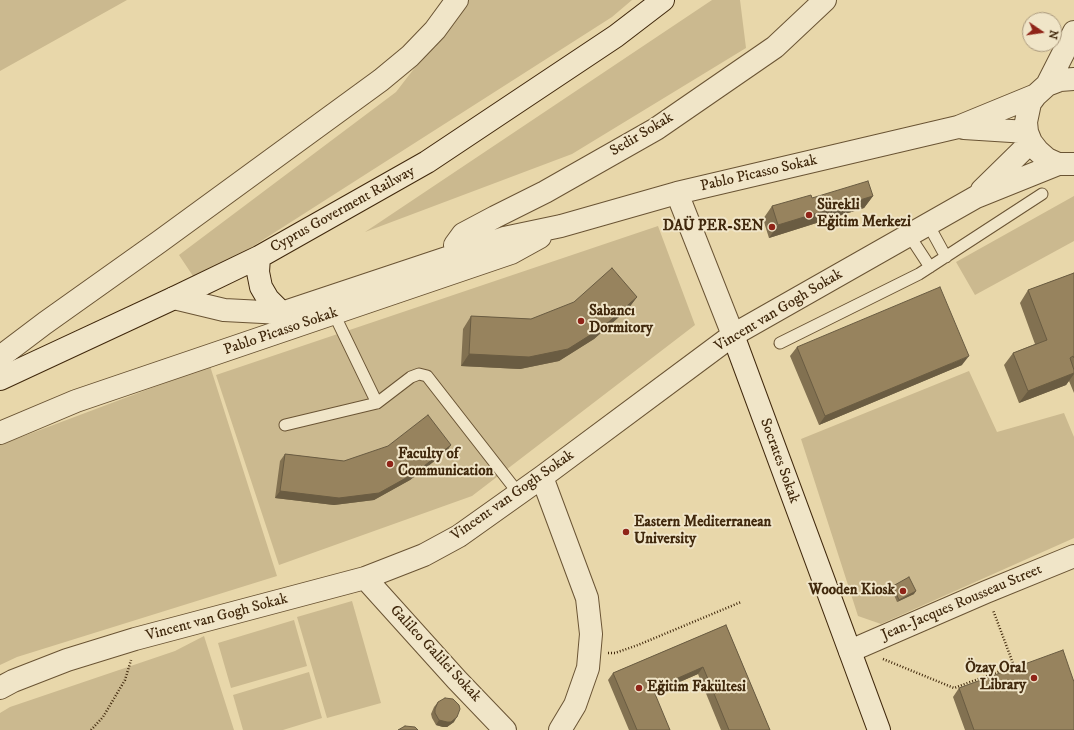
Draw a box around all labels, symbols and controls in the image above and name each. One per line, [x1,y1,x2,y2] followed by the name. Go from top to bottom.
[1022,12,1062,52] north arrow
[1045,28,1061,40] text: N
[607,109,677,161] street label: Sedir Sokak
[699,152,819,196] street label: Pablo Picasso Sokak
[268,163,418,257] street label: Cyprus Goverment Railway
[817,197,911,232] place label: Sürekli Eğitim Merkezi
[804,210,814,220] marker: Sürekli Eğitim Merkezi
[663,218,764,236] place label: DAÜ PER-SEN
[767,222,777,232] marker: DAÜ PER-SEN
[712,266,846,356] street label: Vincent van Gogh Sokak
[589,303,653,338] place label: Sabancı Dormitory
[222,304,340,360] street label: Pablo Picasso Sokak
[576,316,586,326] marker: Sabancı Dormitory
[755,416,803,506] street label: Socrates Sokak
[398,446,493,481] place label: Faculty of Communication
[448,447,578,545] street label: Vincent van Gogh Sokak
[385,459,395,469] marker: Faculty of Communication
[634,514,771,549] place label: Eastern Mediterranean University
[621,527,631,537] marker: Eastern Mediterranean University
[879,561,1045,645] street label: Jean-Jacques Rousseau Street
[809,582,895,600] place label: Wooden Kiosk
[898,586,908,596] marker: Wooden Kiosk
[144,590,290,646] street label: Vincent van Gogh Sokak
[386,602,484,706] street label: Galileo Galilei Sokak
[965,660,1026,695] place label: Özay Oral Library
[1029,673,1039,683] marker: Özay Oral Library
[647,679,746,697] place label: Eğitim Fakültesi
[634,683,644,693] marker: Eğitim Fakültesi

